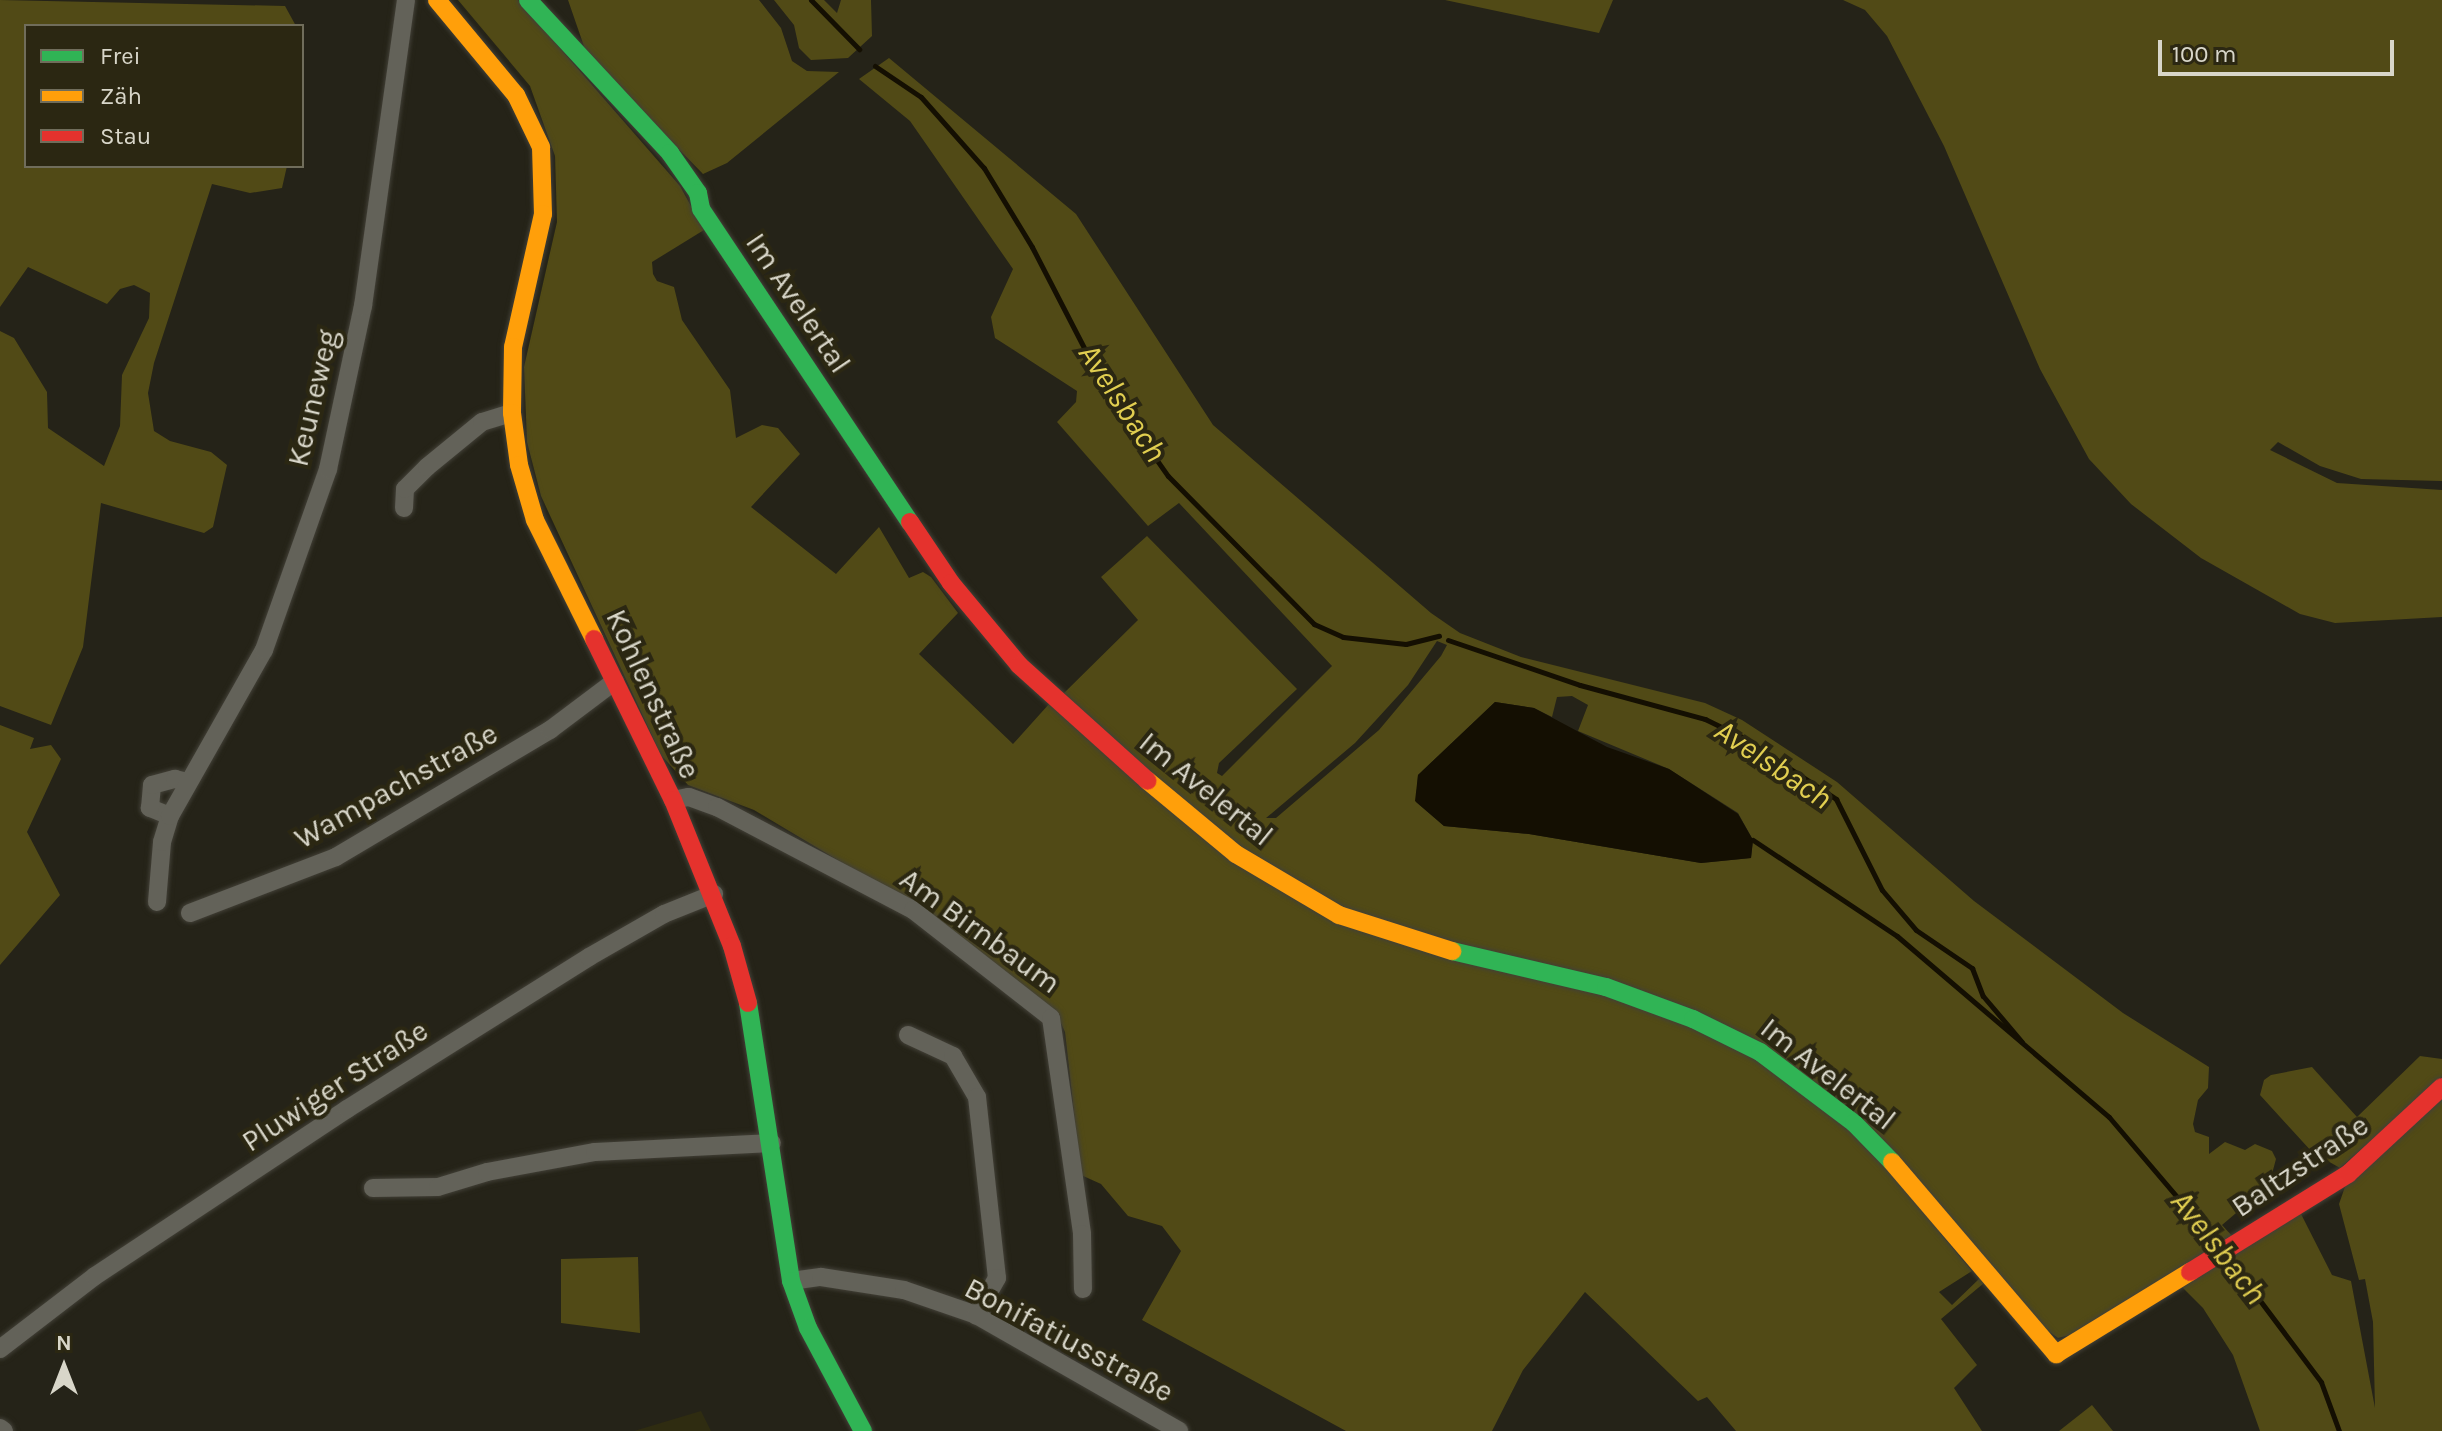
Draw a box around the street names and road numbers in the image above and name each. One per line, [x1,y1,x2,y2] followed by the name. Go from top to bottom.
[738,226,858,380] street label: Im Avelertal
[280,326,346,470] street label: Keuneweg
[598,604,708,784] street label: Kohlenstraße
[288,715,504,857] street label: Wampachstraße
[1132,724,1280,854] street label: Im Avelertal
[893,861,1067,1001] street label: Am Birnbaum
[1753,1010,1903,1138] street label: Im Avelertal
[235,1012,435,1160] street label: Pluwiger Straße
[2225,1107,2375,1225] street label: Baltzstraße
[958,1270,1180,1410] street label: Bonifatiusstraße

